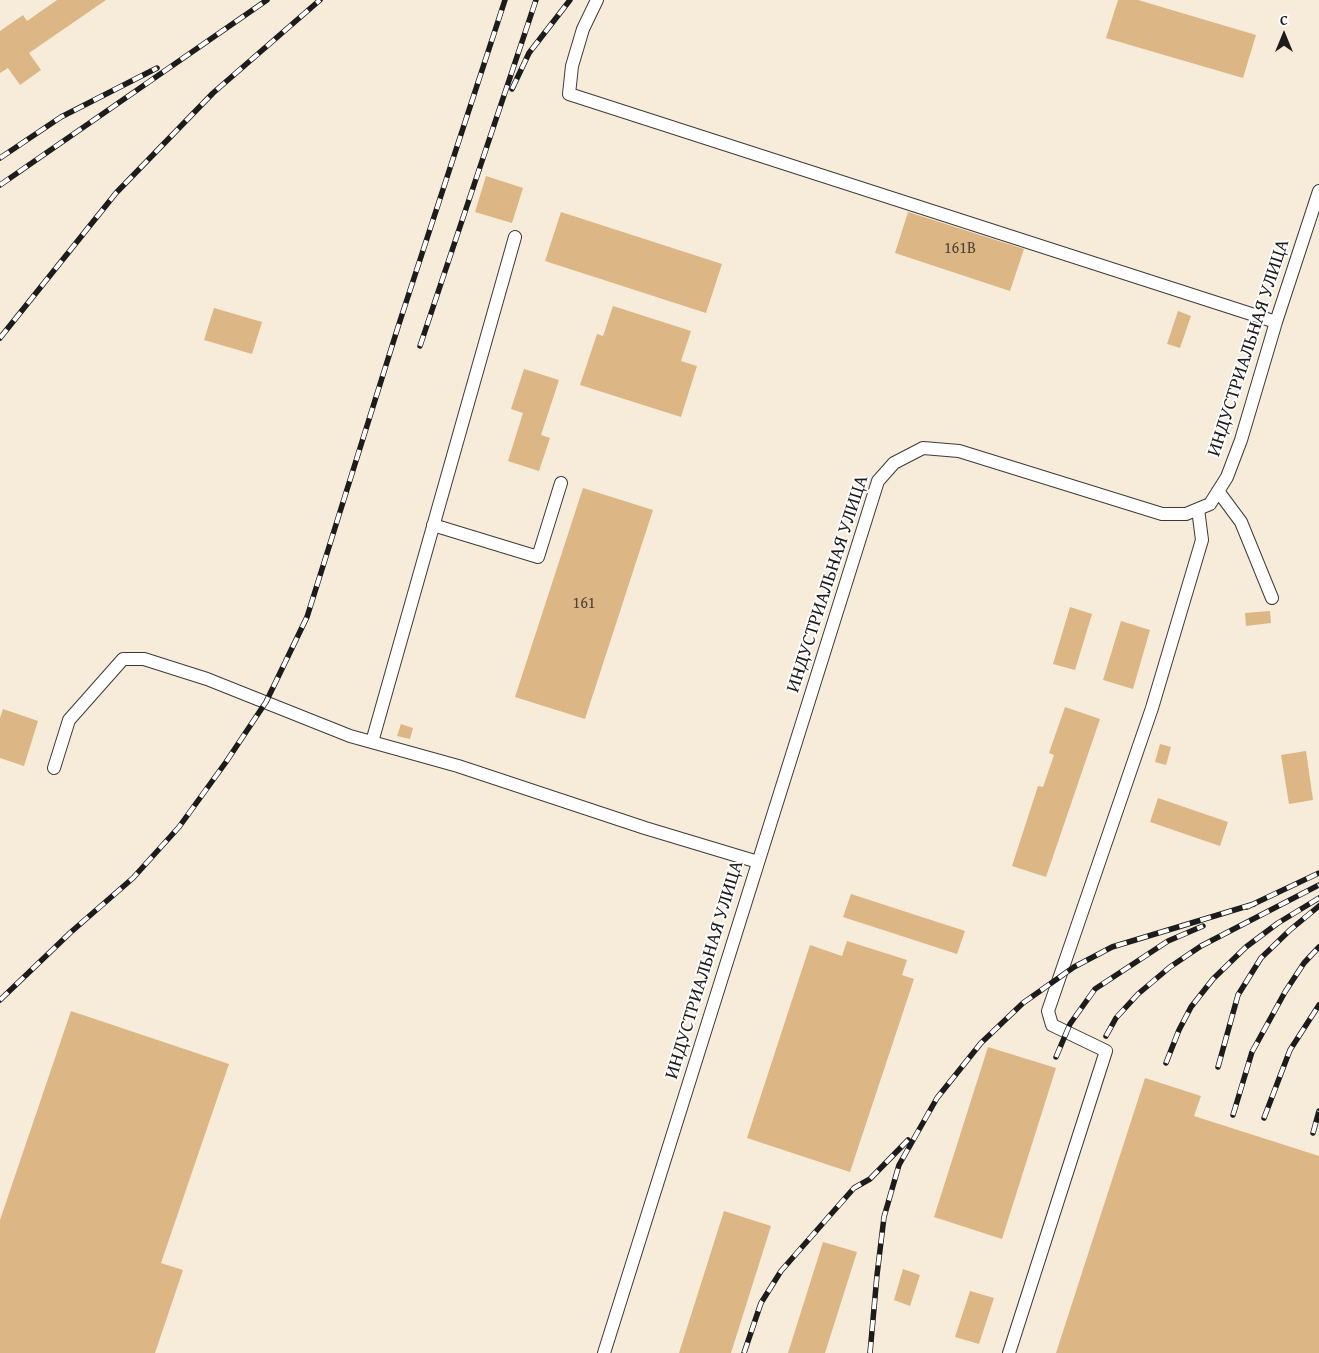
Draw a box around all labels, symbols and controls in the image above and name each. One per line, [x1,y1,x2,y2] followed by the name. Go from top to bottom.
[1259,10,1309,60] north arrow
[1280,10,1288,30] text: С
[1203,237,1295,459] street label: ИНДУСТРИАЛЬНАЯ УЛИЦА
[944,239,976,259] house number: 161В
[782,473,874,695] street label: ИНДУСТРИАЛЬНАЯ УЛИЦА
[572,594,596,614] house number: 161
[661,858,749,1082] street label: ИНДУСТРИАЛЬНАЯ УЛИЦА

